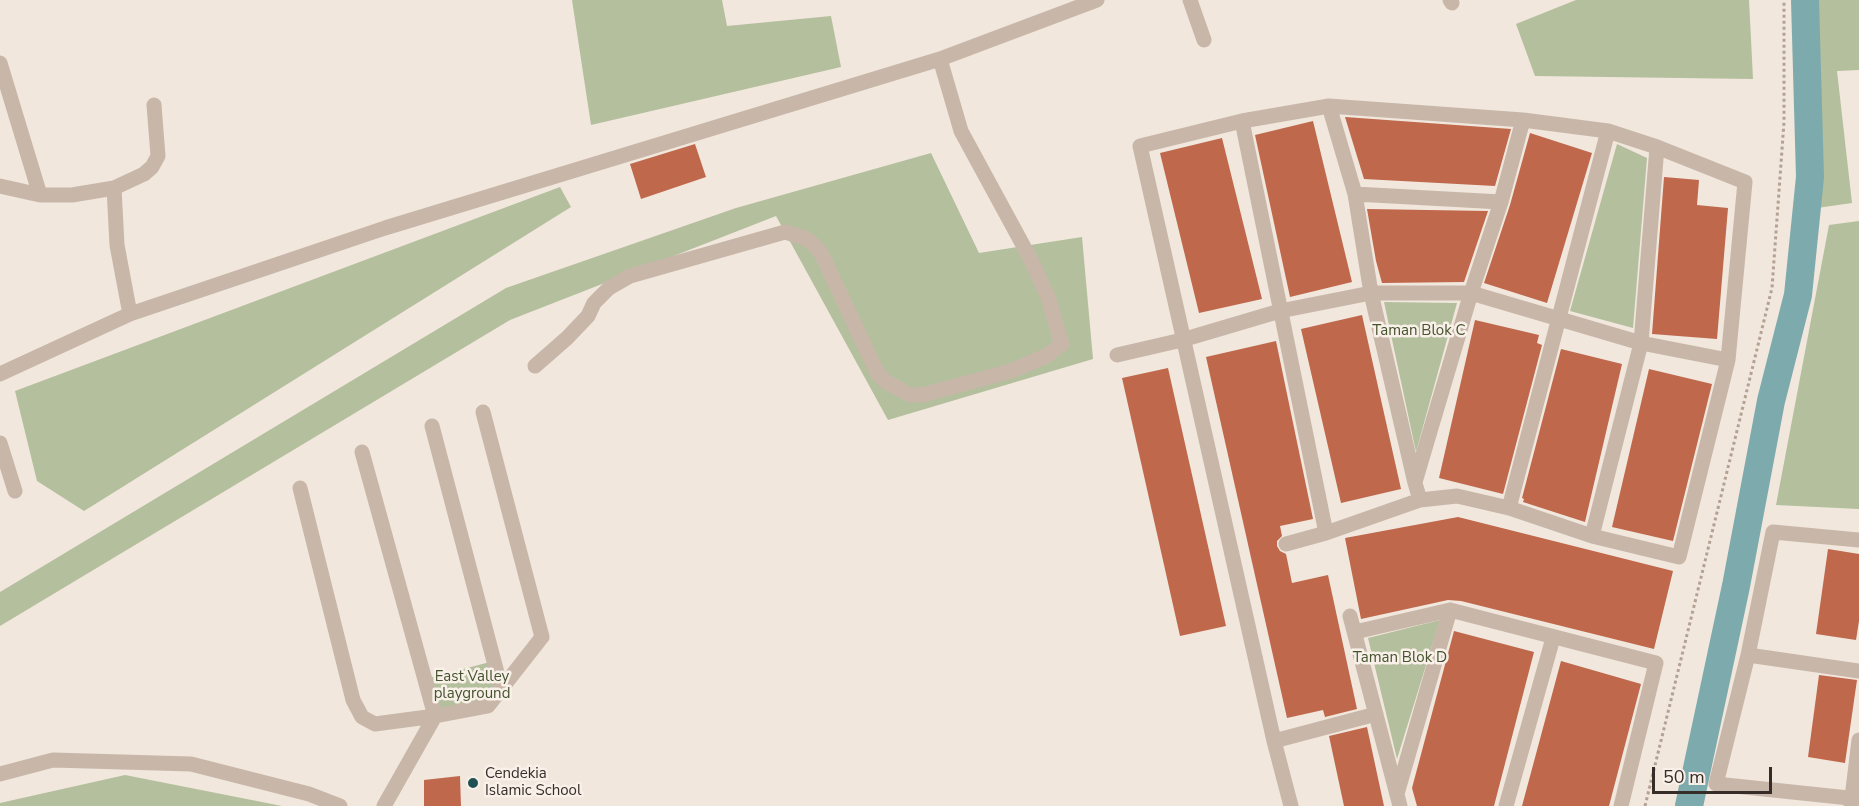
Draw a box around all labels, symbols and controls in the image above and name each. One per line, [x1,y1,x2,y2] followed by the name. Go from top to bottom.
[1372,322,1466,340] park label: Taman Blok C
[1353,649,1447,667] park label: Taman Blok D
[434,668,510,703] park label: East Valley playground
[1655,755,1775,793] scale bar
[485,765,581,800] place label: Cendekia Islamic School
[1663,765,1705,789] text: 50 m
[466,776,480,790] marker: Cendekia Islamic School

